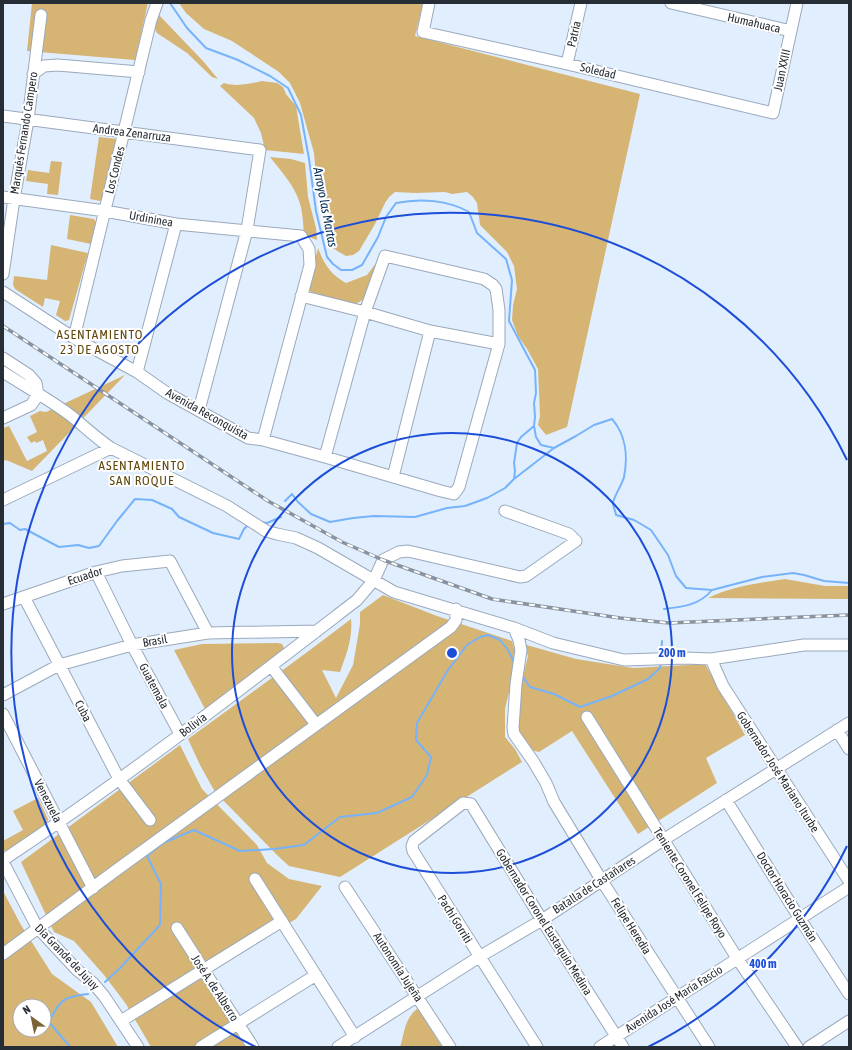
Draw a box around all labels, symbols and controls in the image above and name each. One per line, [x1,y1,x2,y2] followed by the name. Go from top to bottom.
[726,10,782,36] street label: Humahuaca
[564,19,584,49] street label: Patria
[771,48,793,92] street label: Juan XXIII
[579,60,617,82] street label: Soledad
[7,70,41,195] street label: Marqués Fernando Campero
[92,121,172,145] street label: Andrea Zenarruza
[102,145,128,195] street label: Los Condes
[310,165,341,249] water label: Arroyo las Martas
[128,208,174,230] street label: Urdininea
[57,327,143,357] district label: ASENTAMIENTO 23 DE AGOSTO
[163,385,251,443] street label: Avenida Reconquista
[99,458,185,488] district label: ASENTAMIENTO SAN ROQUE
[66,564,105,588] street label: Ecuador
[142,632,169,650] street label: Brasil
[445,646,459,660] centre of rings
[658,646,686,660] text: 200 m
[136,661,172,711] street label: Guatemala
[72,698,94,724] street label: Cuba
[734,709,822,835] street label: Gobernador José Mariano Iturbe
[177,710,209,740] street label: Bolivia
[31,777,65,825] street label: Venezuela
[650,825,730,941] street label: Teniente Coronel Felipe Royo
[493,846,595,998] street label: Gobernador Coronel Eustaquio Medina
[754,849,820,945] street label: Doctor Horacio Guzmán
[550,853,638,917] street label: Batalla de Castañares
[435,892,475,946] street label: Pachi Gorriti
[608,895,654,957] street label: Felipe Heredia
[32,921,102,993] street label: Día Grande de Jujuy
[370,930,426,1004] street label: Autonomía Jujeña
[188,952,242,1024] street label: José A. de Alberro
[748,957,777,971] text: 400 m
[623,962,725,1036] street label: Avenida José María Fascio
[12,998,52,1038] north arrow
[21,1003,33,1016] text: N

